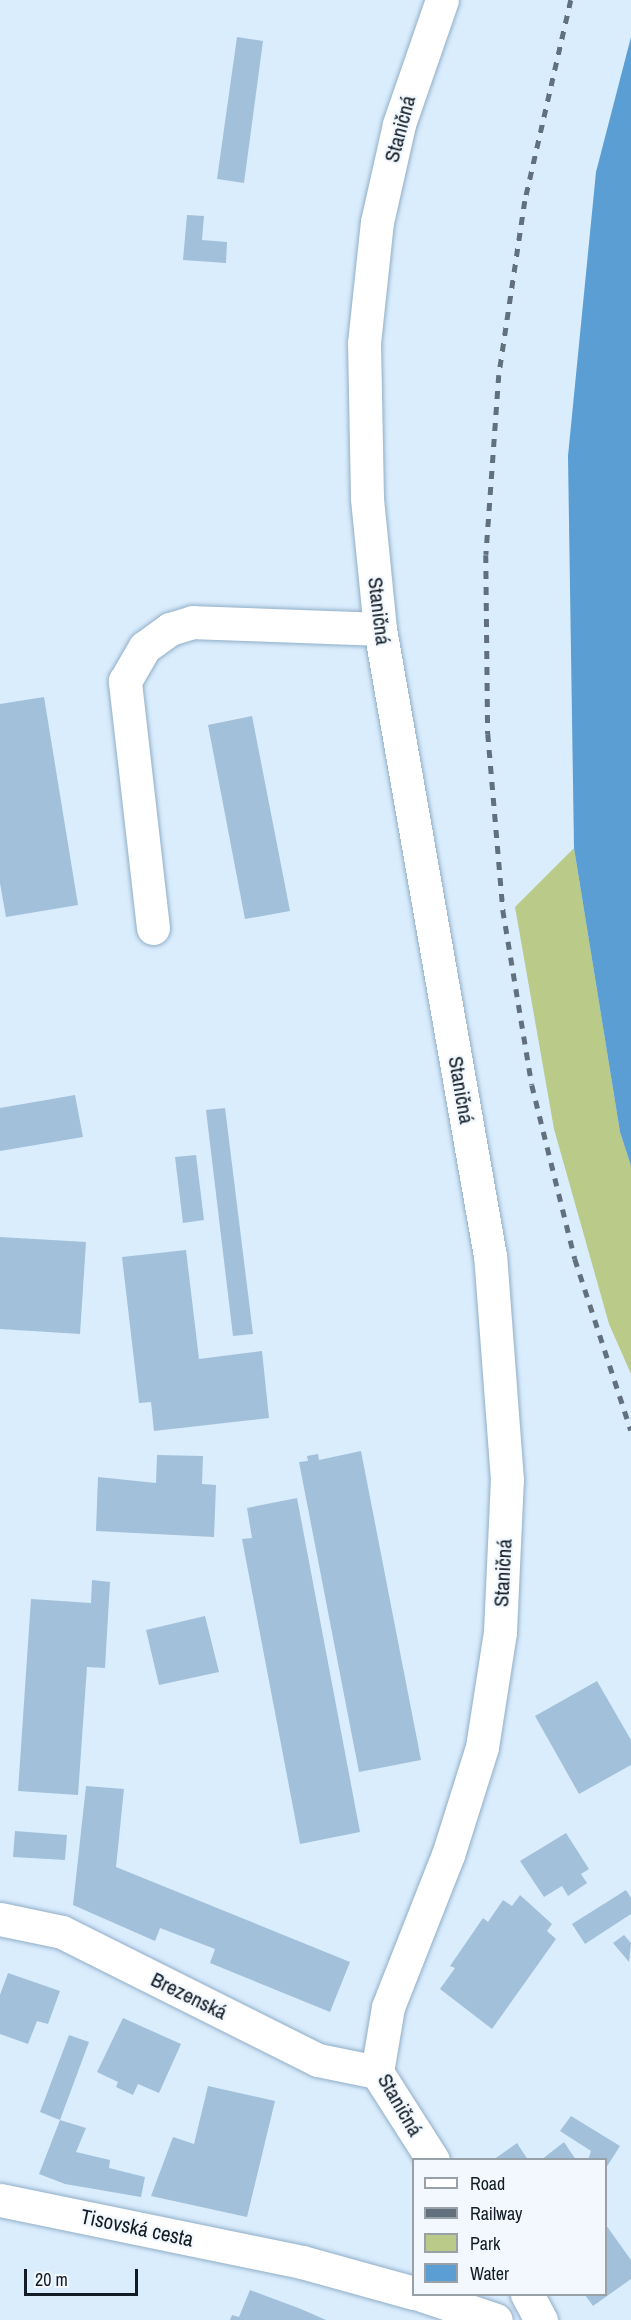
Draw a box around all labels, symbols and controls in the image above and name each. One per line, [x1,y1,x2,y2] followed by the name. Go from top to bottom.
[379,93,421,165] street label: Staničná
[362,576,396,646] street label: Staničná
[443,1054,479,1126] street label: Staničná
[489,1538,517,1608] street label: Staničná
[147,1967,231,2025] street label: Brezenská
[372,2069,428,2141] street label: Staničná
[412,2158,607,2296] legend
[470,2171,505,2196] text: Road
[470,2201,523,2226] text: Railway
[78,2204,196,2252] street label: Tisovská cesta
[470,2231,500,2256] text: Park
[27,2257,141,2295] scale bar
[470,2261,509,2286] text: Water
[35,2267,68,2292] text: 20 m

